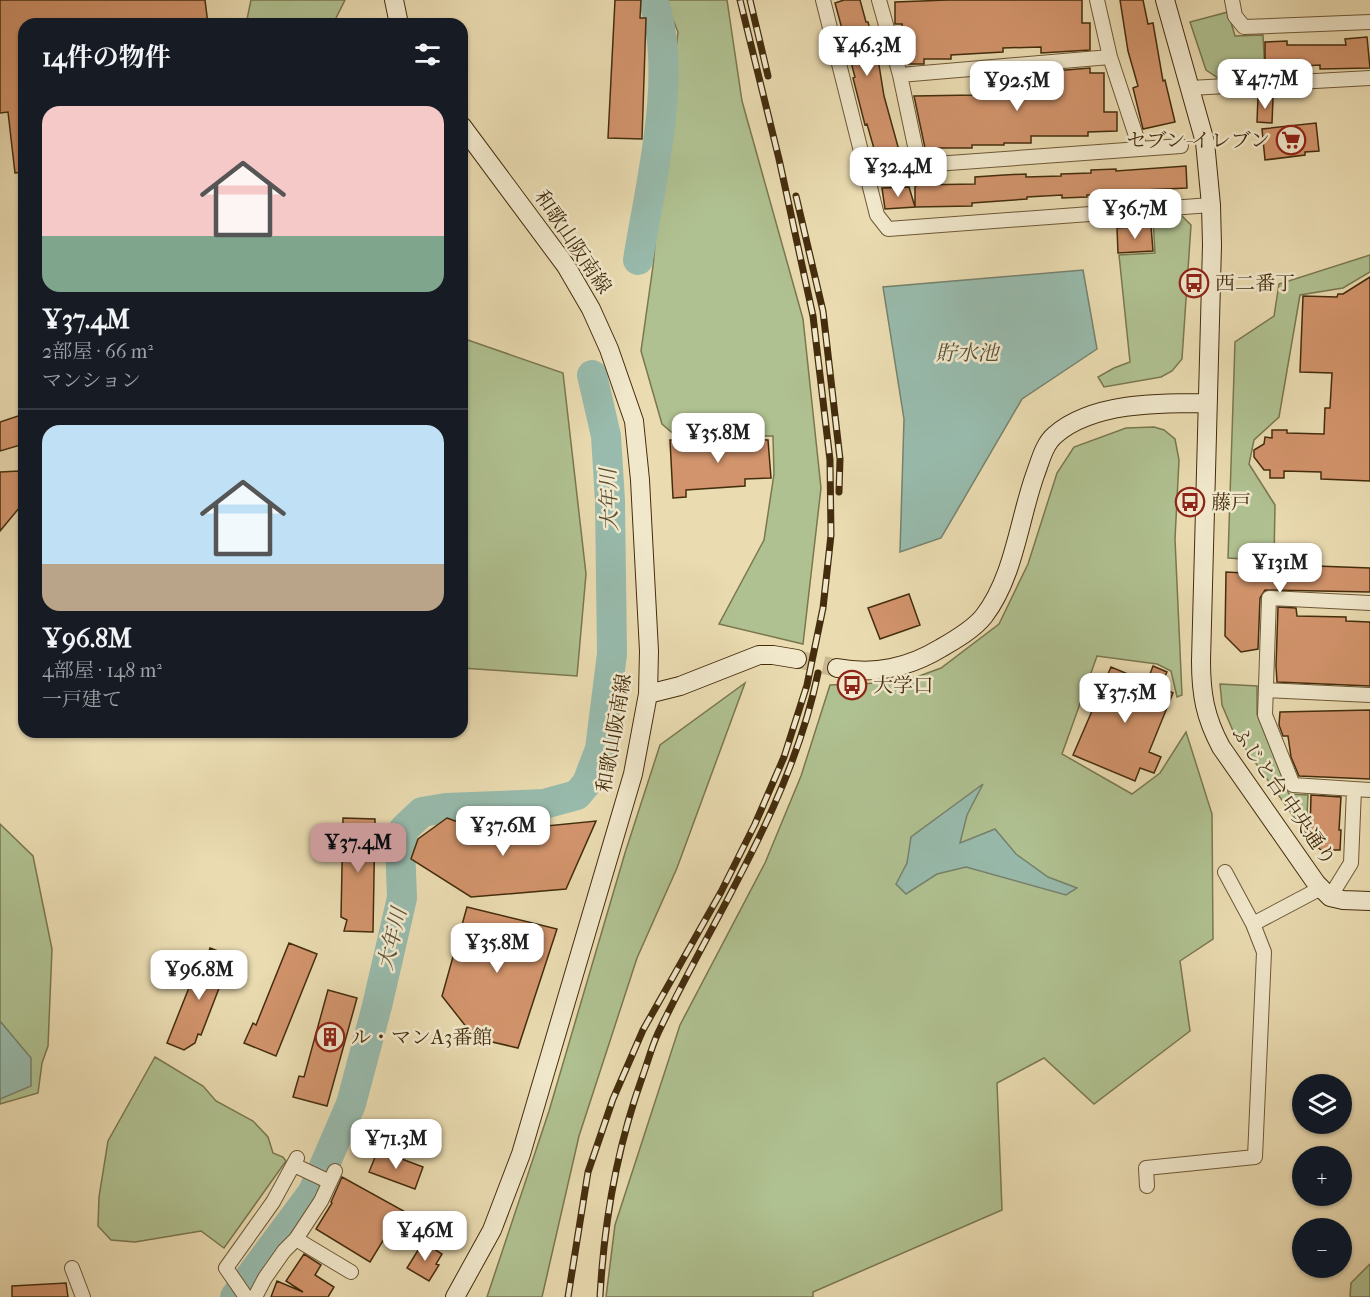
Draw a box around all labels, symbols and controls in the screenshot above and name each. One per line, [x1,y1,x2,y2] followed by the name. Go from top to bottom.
[818,26,916,77] pin: ¥46.3M
[833,34,901,57] text: ¥46.3M
[411,38,444,71] icon: filters
[42,42,171,73] text: 14件の物件
[1216,59,1314,110] pin: ¥47.7M
[968,61,1066,112] pin: ¥92.5M
[1232,67,1298,90] text: ¥47.7M
[984,69,1050,92] text: ¥92.5M
[1275,124,1307,156] supermarket icon: セブン-イレブン
[1126,129,1270,152] place label: セブン-イレブン
[189,145,297,253] icon: home
[849,147,947,198] pin: ¥32.4M
[864,155,932,178] text: ¥32.4M
[530,186,616,298] street label: 和歌山阪南線
[1086,189,1184,240] pin: ¥36.7M
[1102,197,1168,220] text: ¥36.7M
[1178,267,1210,299] bus stop icon: 西二番丁
[1215,272,1295,295] place label: 西二番丁
[42,304,130,335] text: ¥37.4M
[42,340,153,363] text: 2部屋 · 66 m²
[936,341,1000,365] water label: 貯水池
[42,369,141,392] text: マンション
[669,413,767,464] pin: ¥35.8M
[686,421,750,444] text: ¥35.8M
[189,464,297,572] icon: home
[596,466,622,532] water label: 大年川
[1174,486,1206,518] bus stop icon: 藤戸
[1211,491,1251,514] place label: 藤戸
[1238,543,1322,594] pin: ¥131M
[1252,551,1308,574] text: ¥131M
[42,623,132,654] text: ¥96.8M
[42,659,162,682] text: 4部屋 · 148 m²
[836,669,868,701] bus stop icon: 大学口
[592,672,636,794] street label: 和歌山阪南線
[1076,673,1174,724] pin: ¥37.5M
[873,674,933,697] place label: 大学口
[1093,681,1157,704] text: ¥37.5M
[42,688,122,711] text: 一戸建て
[1227,722,1341,870] street label: ふじと台 中央通り
[454,806,552,857] pin: ¥37.6M
[470,814,536,837] text: ¥37.6M
[309,823,407,874] pin: ¥37.4M
[324,831,392,854] text: ¥37.4M
[373,904,412,972] water label: 大年川
[448,923,546,974] pin: ¥35.8M
[465,931,529,954] text: ¥35.8M
[150,950,248,1001] pin: ¥96.8M
[164,958,234,981] text: ¥96.8M
[314,1021,346,1053] building icon: ル・マンA3番館
[351,1026,492,1049] place label: ル・マンA3番館
[1292,1074,1352,1278] map controls
[1292,1074,1352,1134] button: layers
[347,1119,445,1170] pin: ¥71.3M
[365,1127,427,1150] text: ¥71.3M
[1292,1146,1352,1206] button: +
[389,1211,461,1262] pin: ¥46M
[1292,1218,1352,1278] button: −
[397,1219,453,1242] text: ¥46M

